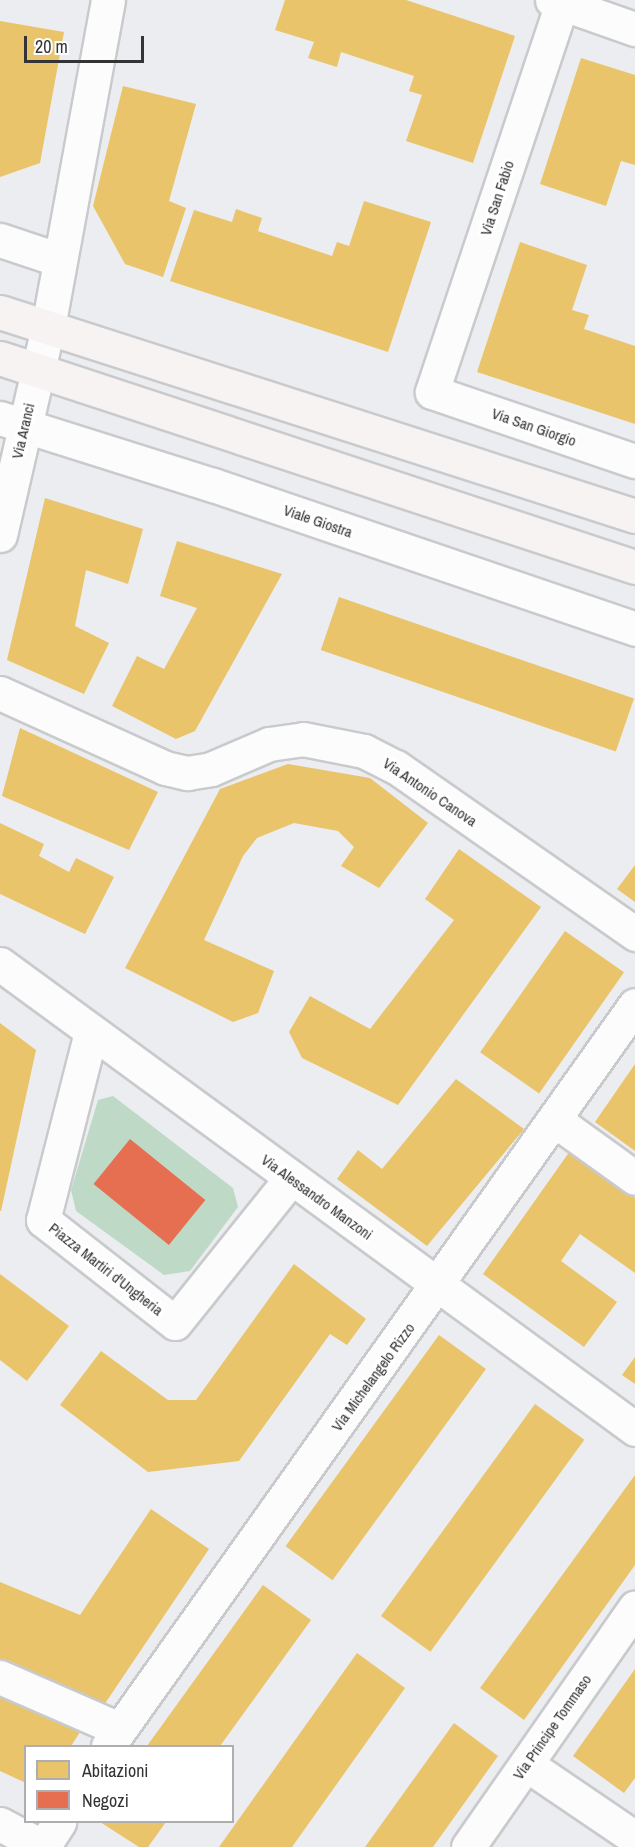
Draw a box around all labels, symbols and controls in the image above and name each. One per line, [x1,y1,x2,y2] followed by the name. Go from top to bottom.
[27,24,147,62] scale bar
[35,34,68,59] text: 20 m
[476,158,518,238] street label: Via San Fabio
[8,401,38,461] street label: Via Aranci
[489,404,579,450] street label: Via San Giorgio
[281,501,355,541] street label: Viale Giostra
[379,754,481,830] street label: Via Antonio Canova
[258,1150,376,1244] street label: Via Alessandro Manzoni
[45,1219,167,1319] street label: Piazza Martiri d'Ungheria
[328,1319,418,1435] street label: Via Michelangelo Rizzo
[509,1671,595,1783] street label: Via Principe Tommaso
[24,1745,234,1823] legend
[82,1758,148,1783] text: Abitazioni
[82,1788,129,1813] text: Negozi

